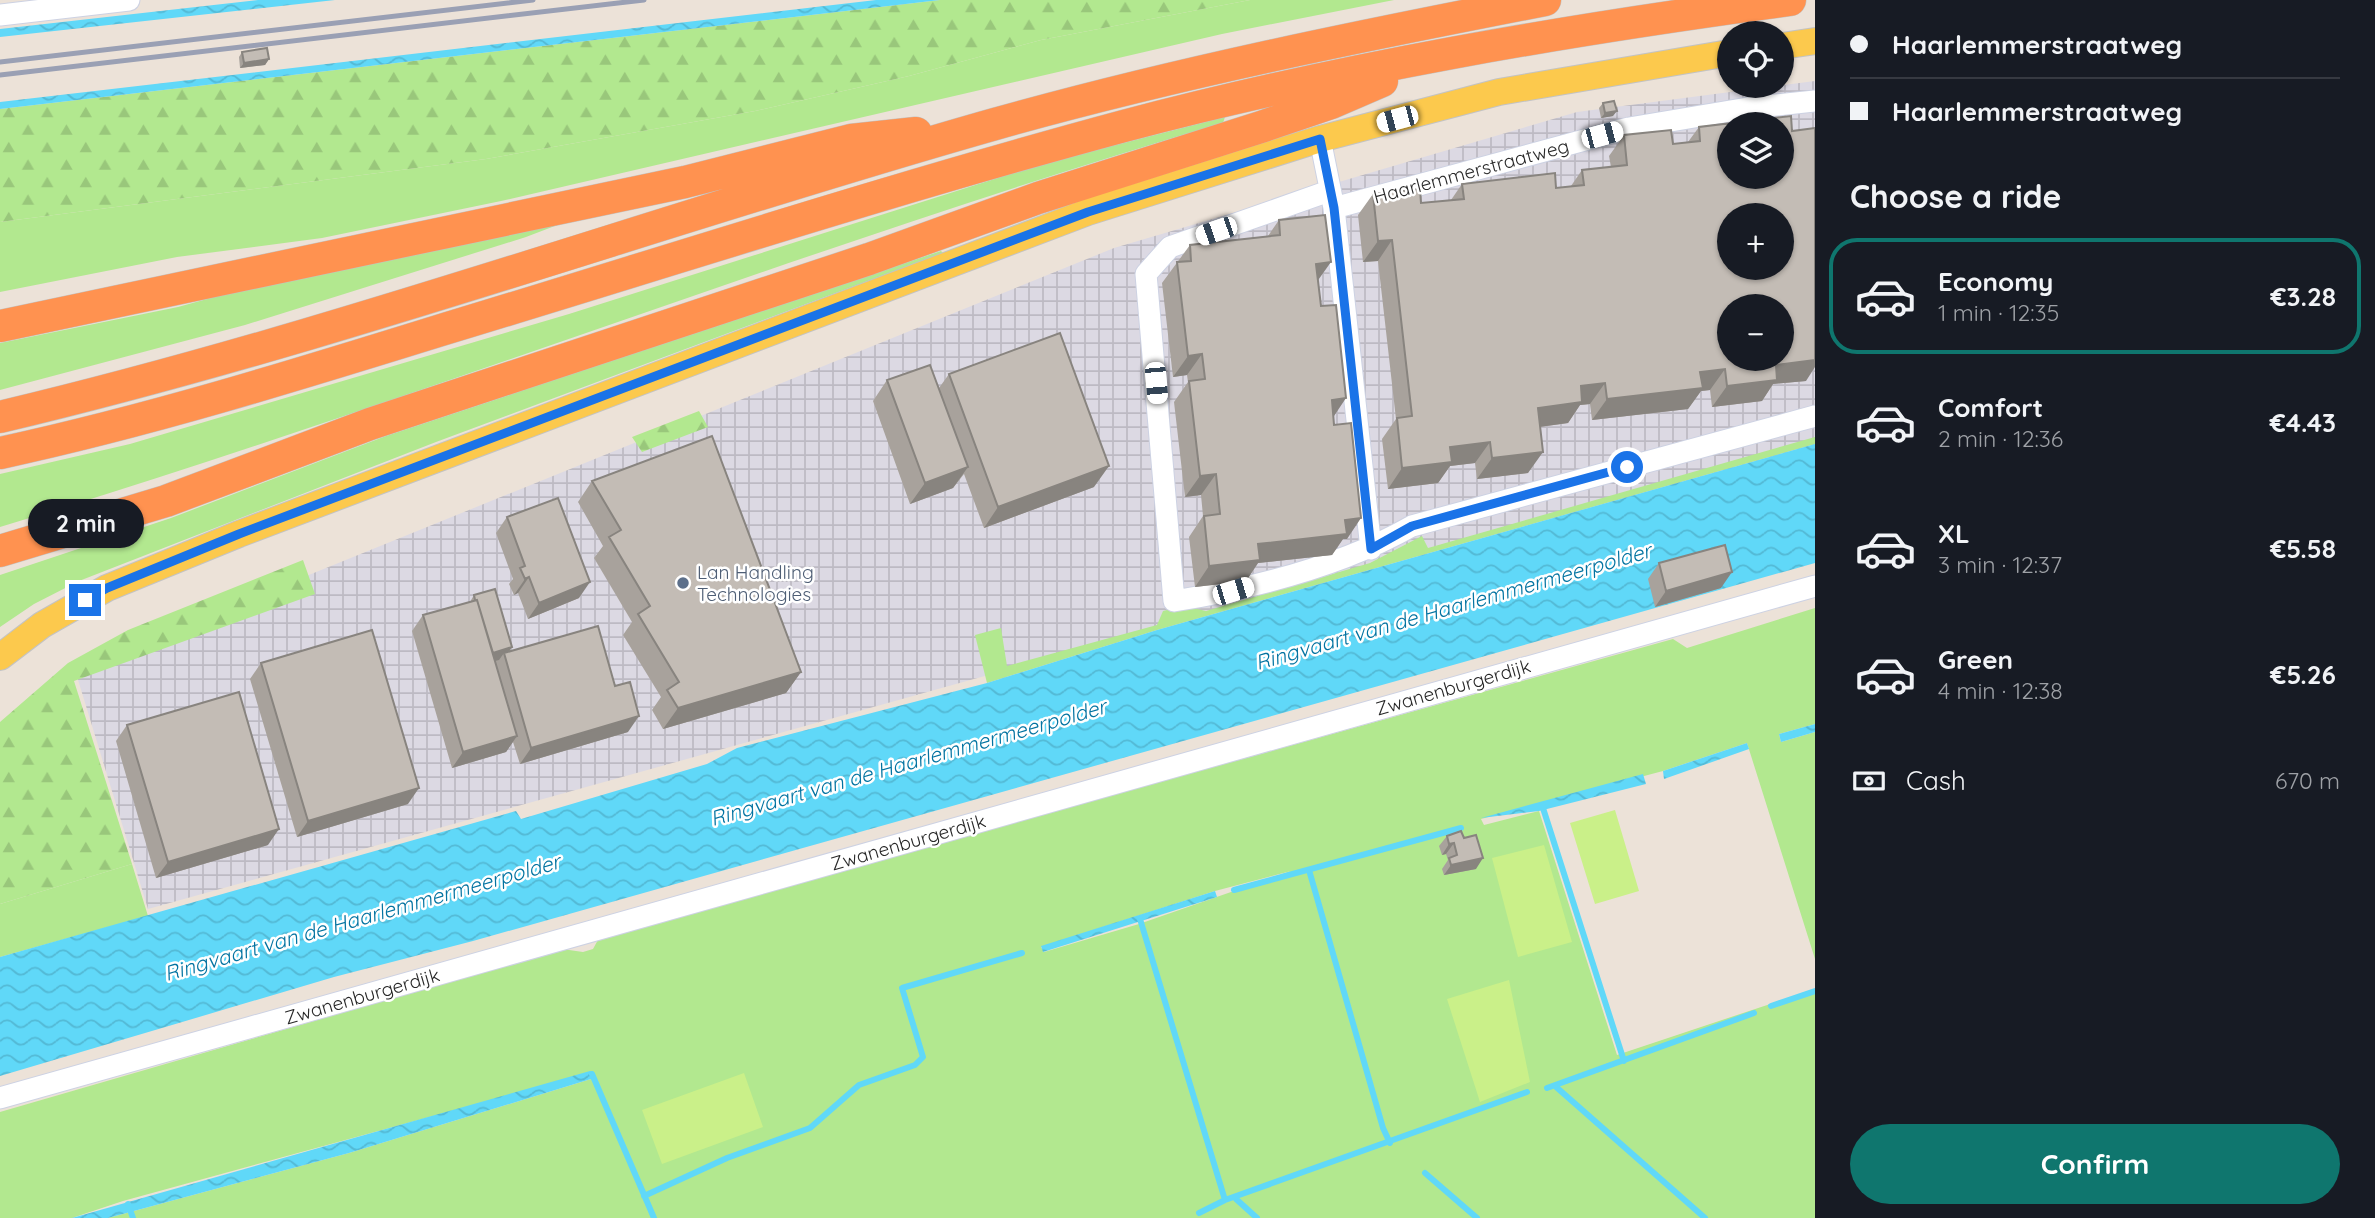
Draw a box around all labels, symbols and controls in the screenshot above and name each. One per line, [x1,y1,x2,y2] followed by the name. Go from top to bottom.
[1717,21,1794,371] map controls
[1717,21,1794,98] button: locate
[1892,28,2182,61] text: Haarlemmerstraatweg
[1892,95,2182,128] text: Haarlemmerstraatweg
[1374,103,1421,135] car
[1717,112,1794,189] button: layers
[1579,119,1626,151] car
[1371,133,1571,209] street label: Haarlemmerstraatweg
[1850,176,2062,216] text: Choose a ride
[1717,203,1794,280] button: +
[1193,214,1240,248] car
[1854,265,1917,328] icon: car
[1938,265,2053,298] text: Economy
[2270,280,2336,313] text: €3.28
[1717,294,1794,371] button: −
[1938,298,2059,327] text: 1 min · 12:35
[1144,361,1169,405] car
[1854,391,1917,454] icon: car
[1938,391,2043,424] text: Comfort
[2269,406,2336,439] text: €4.43
[1938,424,2063,453] text: 2 min · 12:36
[1611,451,1643,483] route start
[27,498,143,548] callout: 2 min
[56,509,116,538] text: 2 min
[1854,517,1917,580] icon: car
[1938,517,1970,550] text: XL
[2270,532,2336,565] text: €5.58
[1252,536,1657,675] water label: Ringvaart van de Haarlemmermeerpolder
[1938,550,2062,579] text: 3 min · 12:37
[697,560,814,606] place label: Lan Handling Technologies
[675,575,691,591] marker: Lan Handling Technologies
[1210,575,1257,607] car
[69,584,101,616] route end
[1854,643,1917,706] icon: car
[1938,643,2013,676] text: Green
[1373,653,1533,721] street label: Zwanenburgerdijk
[2270,658,2336,691] text: €5.26
[1938,676,2063,705] text: 4 min · 12:38
[707,692,1112,831] water label: Ringvaart van de Haarlemmermeerpolder
[1850,762,1888,800] icon: cash
[1906,764,1966,797] text: Cash
[2275,766,2340,795] text: 670 m
[828,808,988,876] street label: Zwanenburgerdijk
[161,847,566,986] water label: Ringvaart van de Haarlemmermeerpolder
[282,962,442,1030] street label: Zwanenburgerdijk
[1850,1124,2340,1204] button: Confirm

